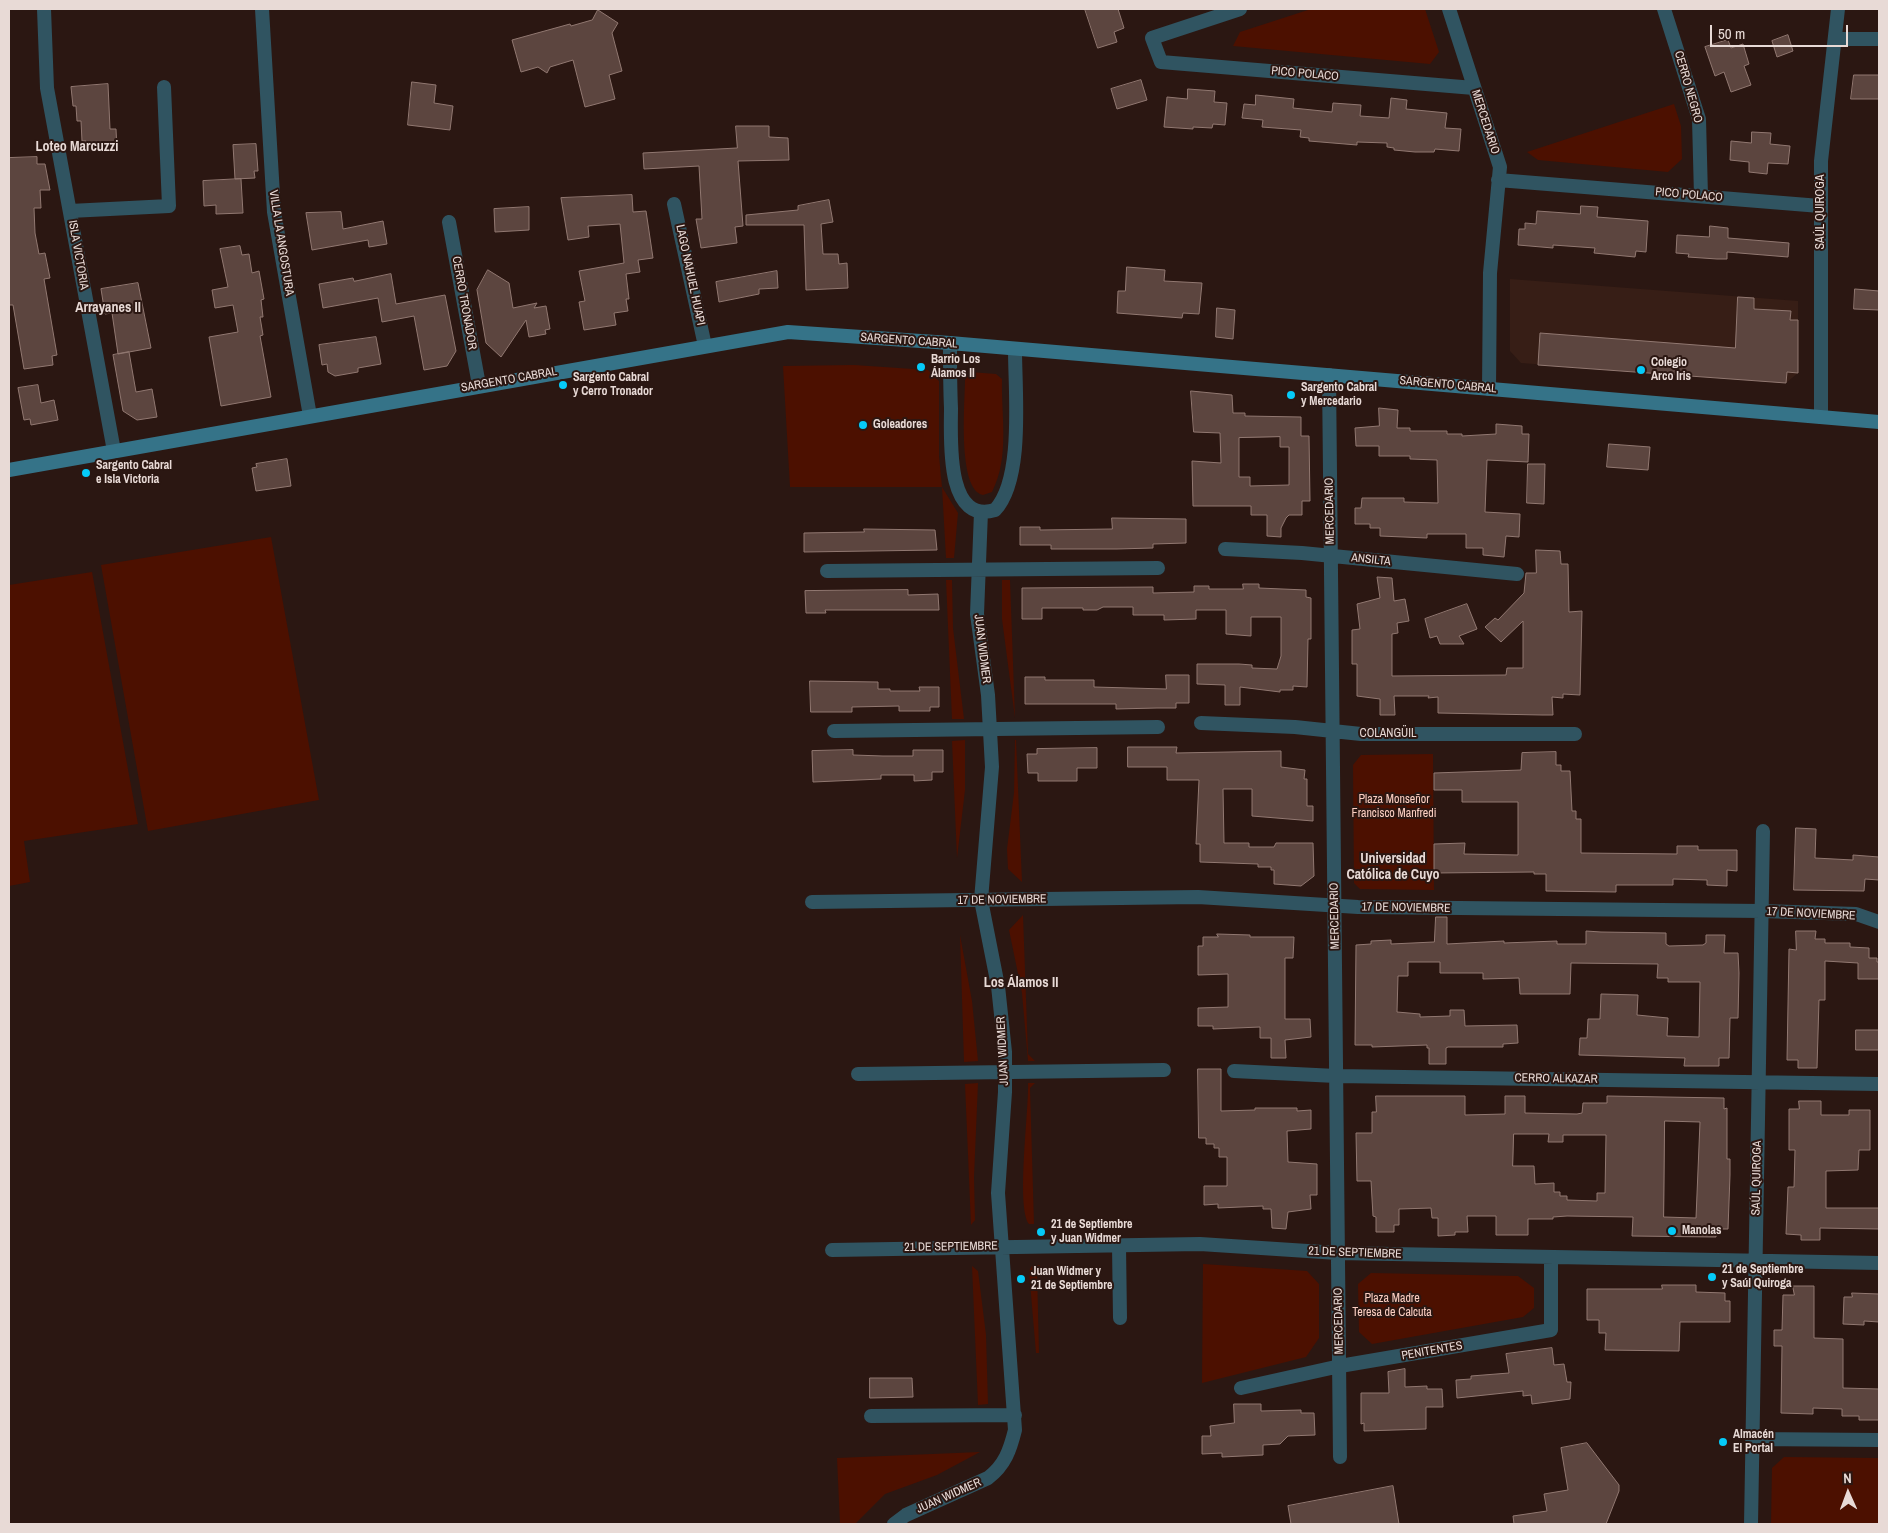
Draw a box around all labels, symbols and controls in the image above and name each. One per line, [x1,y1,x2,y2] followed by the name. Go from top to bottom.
[1713,15,1850,47] scale bar
[1718,23,1745,44] text: 50 m
[1671,49,1705,125] street label: CERRO NEGRO
[1271,64,1339,84] street label: PICO POLACO
[1468,88,1502,156] street label: MERCEDARIO
[36,139,118,155] district label: Loteo Marcuzzi
[1814,175,1828,249] street label: SAÚL QUIROGA
[1655,185,1723,205] street label: PICO POLACO
[266,189,296,297] street label: VILLA LA ANGOSTURA
[65,219,91,291] street label: ISLA VICTORIA
[672,223,708,327] street label: LAGO NAHUEL HUAPI
[449,255,479,351] street label: CERRO TRONADOR
[75,300,141,316] district label: Arrayanes II
[860,330,958,352] street label: SARGENTO CABRAL
[931,353,980,381] place label: Barrio Los Álamos II
[1651,356,1691,384] place label: Colegio Arco Iris
[915,361,927,373] marker: Barrio Los Álamos II
[460,364,558,396] street label: SARGENTO CABRAL
[1635,364,1647,376] marker: Colegio Arco Iris
[573,371,653,399] place label: Sargento Cabral y Cerro Tronador
[1399,374,1497,396] street label: SARGENTO CABRAL
[557,379,569,391] marker: Sargento Cabral y Cerro Tronador
[1301,381,1377,409] place label: Sargento Cabral y Mercedario
[1285,389,1297,401] marker: Sargento Cabral y Mercedario
[873,418,927,432] place label: Goleadores
[857,419,869,431] marker: Goleadores
[96,459,172,487] place label: Sargento Cabral e Isla Victoria
[80,467,92,479] marker: Sargento Cabral e Isla Victoria
[1322,478,1338,544] street label: MERCEDARIO
[1351,551,1391,569] street label: ANSILTA
[971,614,993,684] street label: JUAN WIDMER
[1360,727,1416,741] street label: COLANGÜIL
[1352,793,1436,821] park label: Plaza Monseñor Francisco Manfredi
[1346,851,1440,884] district label: Universidad Católica de Cuyo
[1327,883,1343,949] street label: MERCEDARIO
[957,892,1047,908] street label: 17 DE NOVIEMBRE
[1361,900,1451,916] street label: 17 DE NOVIEMBRE
[1766,904,1856,924] street label: 17 DE NOVIEMBRE
[984,975,1058,991] district label: Los Álamos II
[994,1016,1012,1086] street label: JUAN WIDMER
[1514,1071,1598,1087] street label: CERRO ALKAZAR
[1749,1140,1765,1216] street label: SAÚL QUIROGA
[1051,1218,1132,1246] place label: 21 de Septiembre y Juan Widmer
[1682,1224,1721,1238] place label: Manolas
[1666,1225,1678,1237] marker: Manolas
[1035,1226,1047,1238] marker: 21 de Septiembre y Juan Widmer
[904,1239,998,1255] street label: 21 DE SEPTIEMBRE
[1308,1244,1402,1262] street label: 21 DE SEPTIEMBRE
[1722,1263,1803,1291] place label: 21 de Septiembre y Saúl Quiroga
[1031,1265,1112,1293] place label: Juan Widmer y 21 de Septiembre
[1706,1271,1718,1283] marker: 21 de Septiembre y Saúl Quiroga
[1015,1273,1027,1285] marker: Juan Widmer y 21 de Septiembre
[1331,1288,1347,1354] street label: MERCEDARIO
[1352,1292,1432,1320] park label: Plaza Madre Teresa de Calcuta
[1400,1339,1464,1363] street label: PENITENTES
[1733,1428,1774,1456] place label: Almacén El Portal
[1717,1436,1729,1448] marker: Almacén El Portal
[1823,1468,1873,1518] north arrow
[1843,1469,1852,1487] text: N
[914,1475,984,1517] street label: JUAN WIDMER

